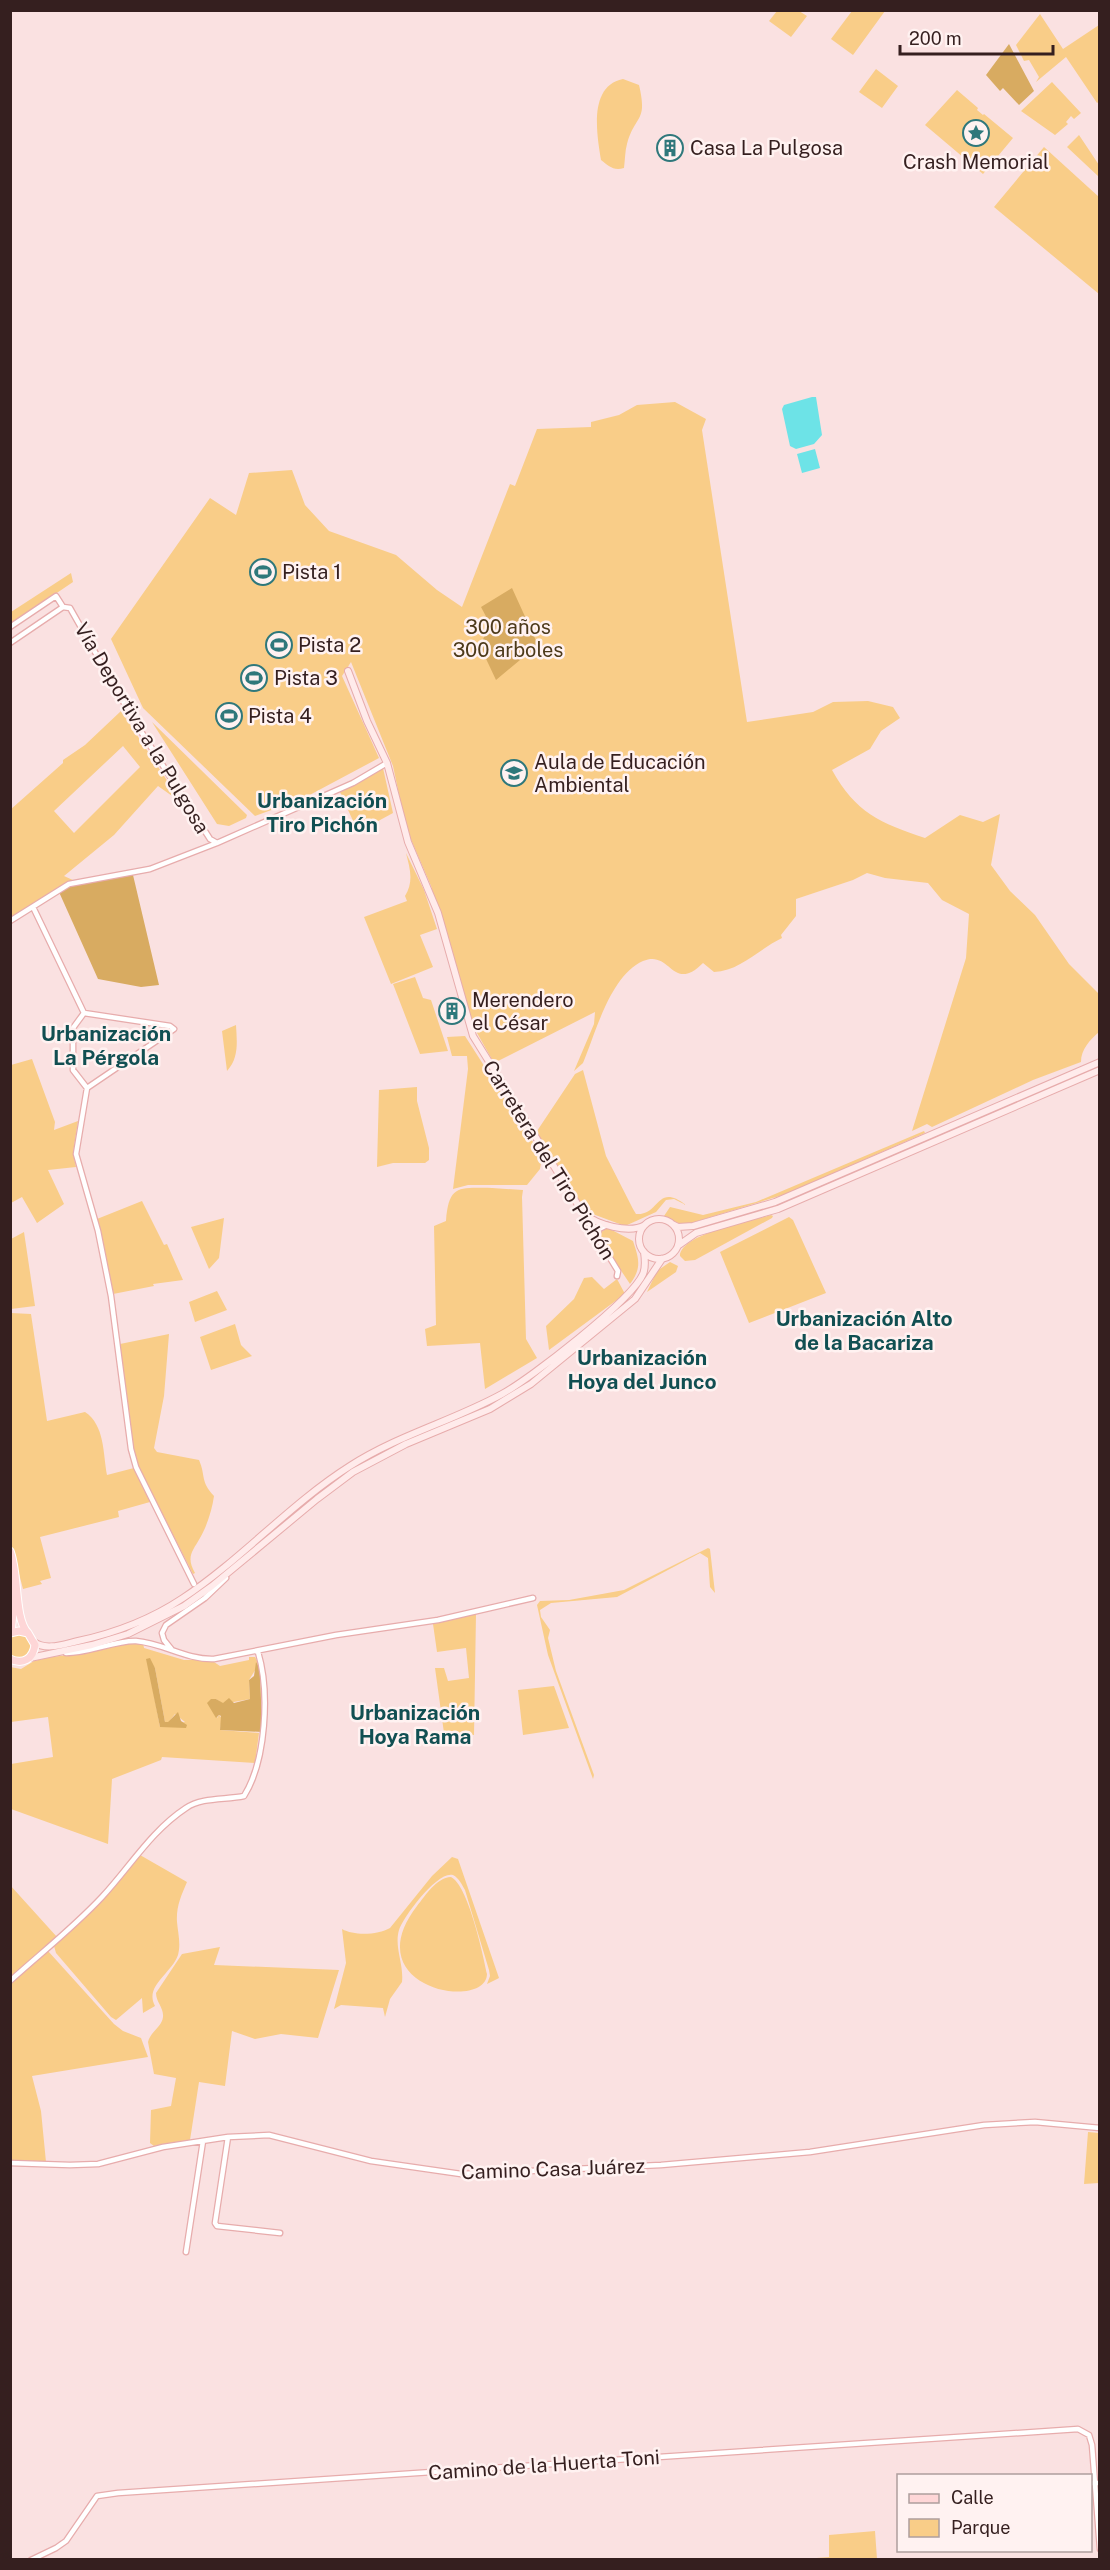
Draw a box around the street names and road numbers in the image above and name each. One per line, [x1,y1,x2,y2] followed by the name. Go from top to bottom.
[69,618,215,838] street label: Vía Deportiva a la Pulgosa
[478,1056,620,1264] street label: Carretera del Tiro Pichón
[461,2154,645,2184] street label: Camino Casa Juárez
[427,2445,661,2485] street label: Camino de la Huerta Toni

